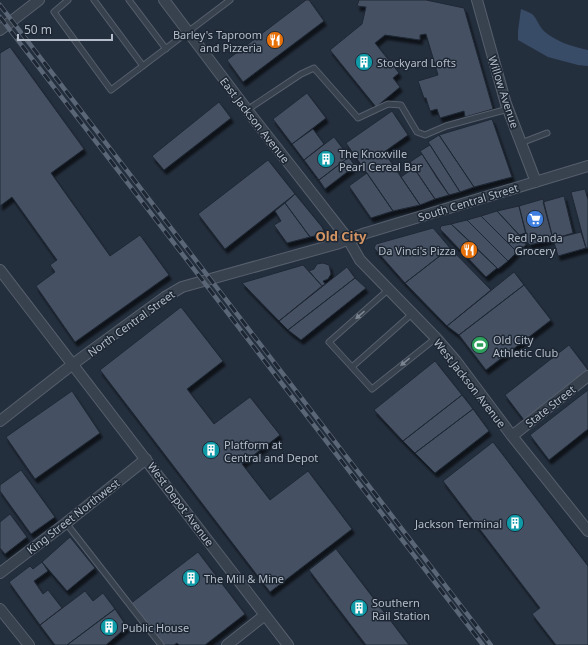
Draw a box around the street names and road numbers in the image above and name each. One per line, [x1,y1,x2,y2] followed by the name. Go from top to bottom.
[485,54,523,130] street label: Willow Avenue
[217,74,293,166] street label: East Jackson Avenue
[416,180,520,224] street label: South Central Street
[85,286,178,360] street label: North Central Street
[431,335,509,431] street label: West Jackson Avenue
[522,382,578,430] street label: State Street
[144,459,218,549] street label: West Depot Avenue
[23,475,123,557] street label: King Street Northwest

